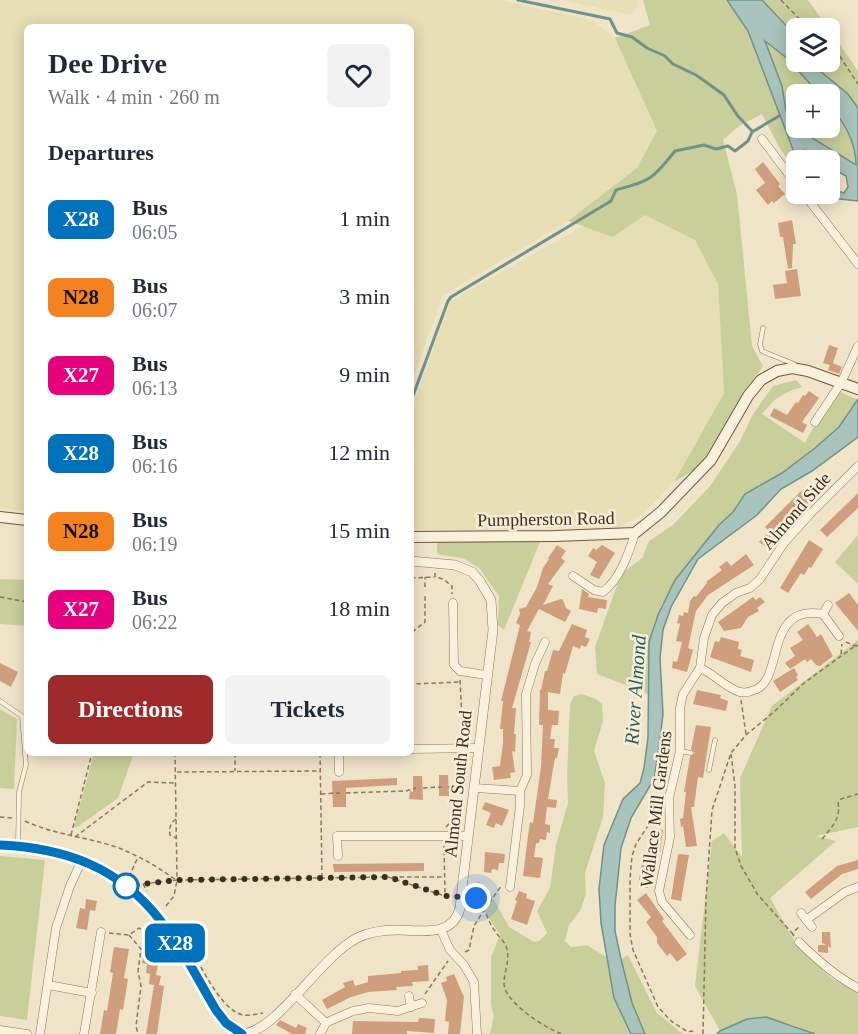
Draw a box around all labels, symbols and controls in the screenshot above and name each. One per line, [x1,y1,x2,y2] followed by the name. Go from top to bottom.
[786,18,840,204] map controls
[786,18,840,72] button: layers
[327,44,390,107] button: heart
[48,48,167,79] text: Dee Drive
[786,84,840,138] button: +
[48,86,220,108] text: Walk · 4 min · 260 m
[48,140,154,165] text: Departures
[786,150,840,204] button: −
[132,195,167,220] text: Bus
[339,206,390,231] text: 1 min
[63,207,99,231] text: X28
[132,221,178,243] text: 06:05
[132,273,167,298] text: Bus
[339,284,390,309] text: 3 min
[63,285,99,309] text: N28
[132,299,178,321] text: 06:07
[132,351,167,376] text: Bus
[339,362,390,387] text: 9 min
[63,363,99,387] text: X27
[132,377,178,399] text: 06:13
[132,429,167,454] text: Bus
[328,440,390,465] text: 12 min
[63,441,99,465] text: X28
[132,455,178,477] text: 06:16
[757,468,835,554] street label: Almond Side
[132,507,167,532] text: Bus
[477,508,615,530] street label: Pumpherston Road
[328,518,390,543] text: 15 min
[63,519,99,543] text: N28
[132,533,178,555] text: 06:19
[132,585,167,610] text: Bus
[328,596,390,621] text: 18 min
[63,597,99,621] text: X27
[132,611,178,633] text: 06:22
[620,633,650,747] water label: River Almond
[48,675,213,744] button: Directions
[225,675,390,744] button: Tickets
[440,709,476,859] street label: Almond South Road
[636,730,676,888] street label: Wallace Mill Gardens
[113,873,139,899] unlabelled marker
[461,883,491,913] your location
[140,924,210,962] line badge: X28
[157,931,193,955] text: X28

